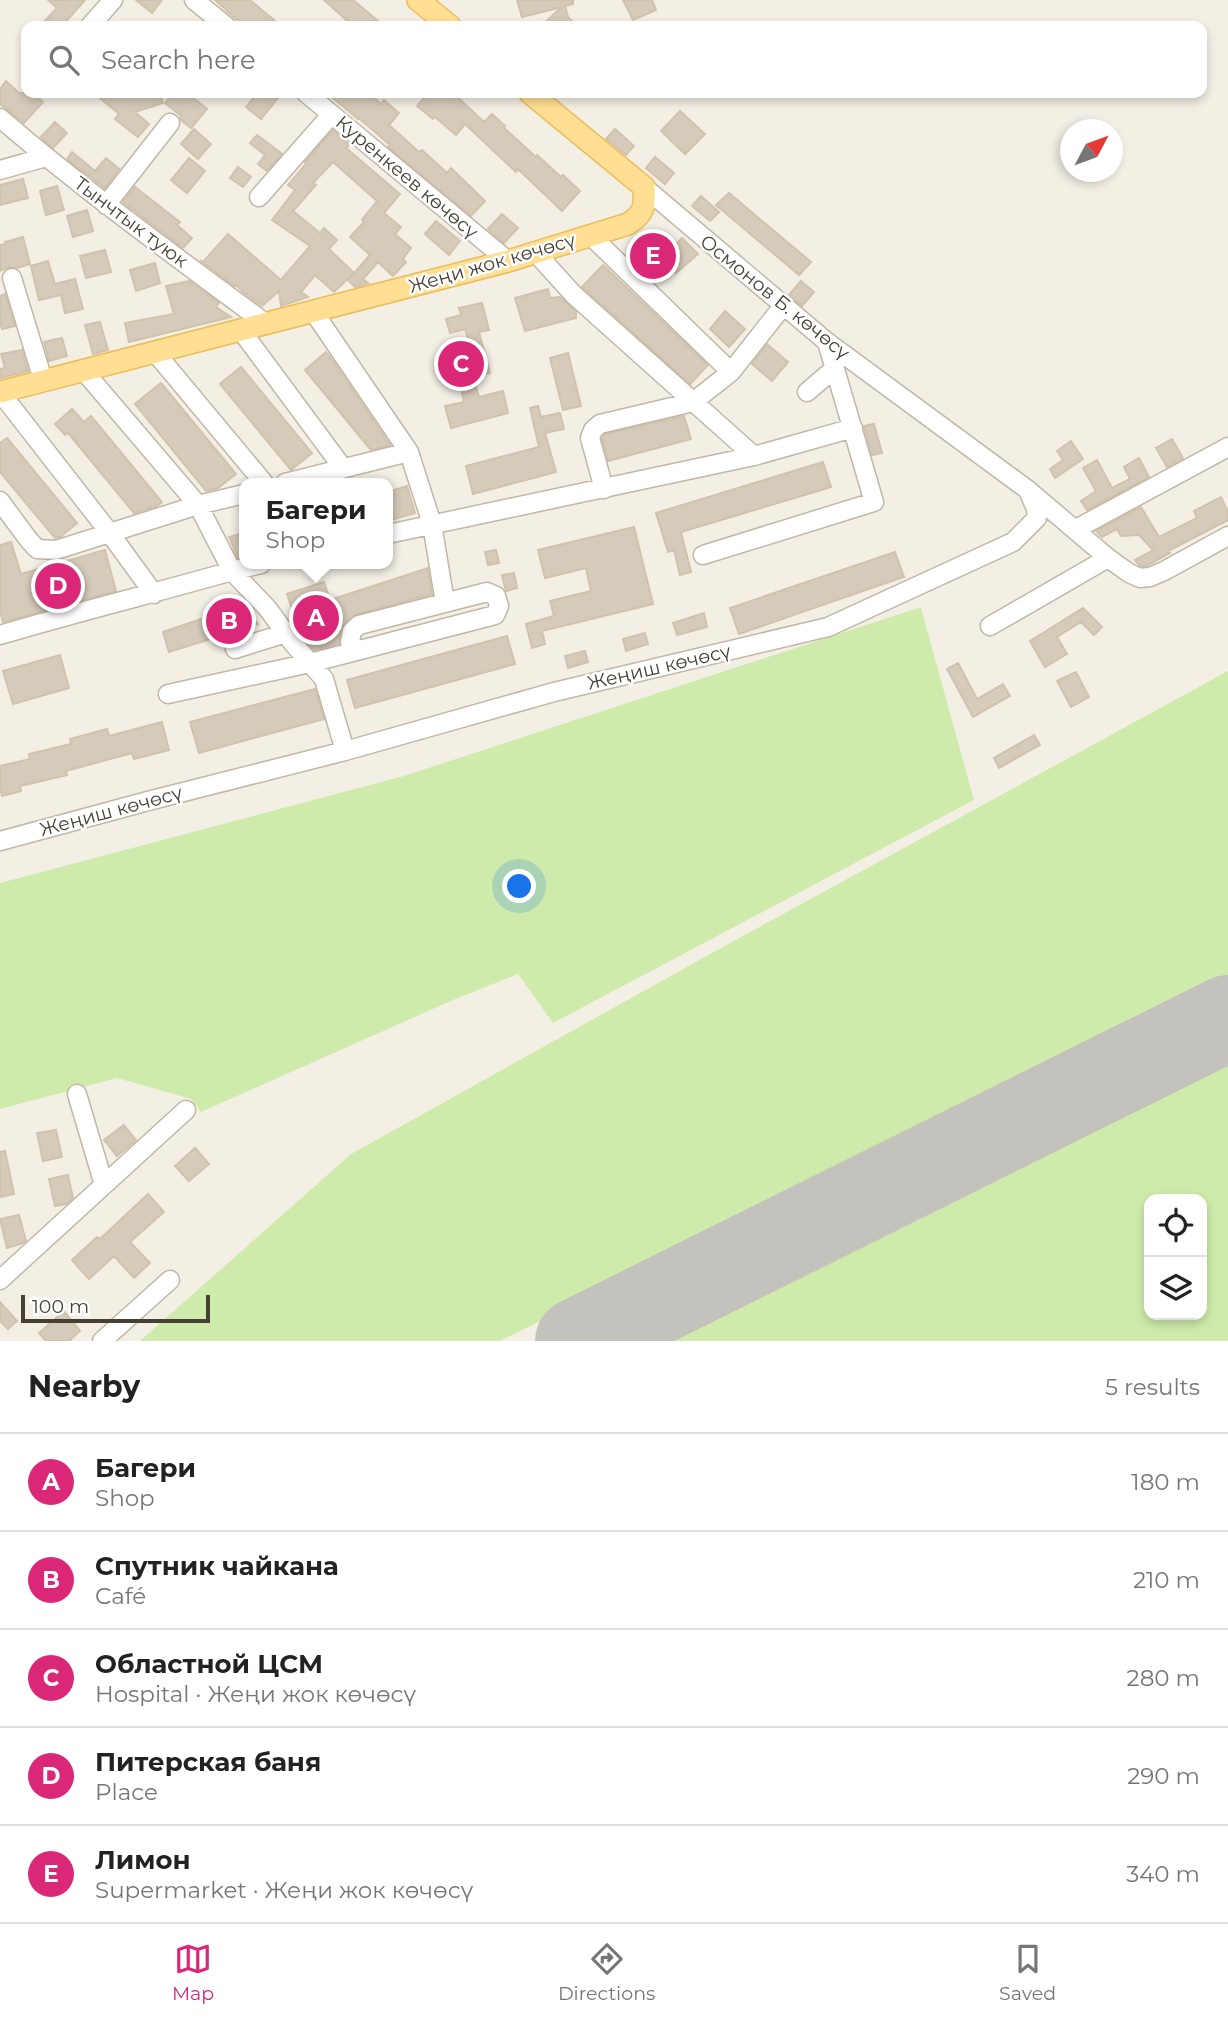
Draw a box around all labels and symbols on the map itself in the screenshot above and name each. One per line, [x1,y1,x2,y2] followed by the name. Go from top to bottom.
[331,111,483,244] street label: Куренкеев көчөсү
[1060,119,1123,182] north arrow
[69,172,193,272] street label: Тынчтык туюк
[406,228,578,298] street label: Жеңи жок көчөсү
[630,230,676,282] pin: E
[696,230,855,365] street label: Осмонов Б. көчөсү
[438,338,484,390] pin: C
[35,560,81,612] pin: D
[293,592,339,644] pin: A
[206,595,252,647] pin: B
[585,639,733,695] street label: Жеңиш көчөсү
[37,781,185,841] street label: Жеңиш көчөсү
[502,869,536,903] your location
[21,1292,210,1324] scale bar

